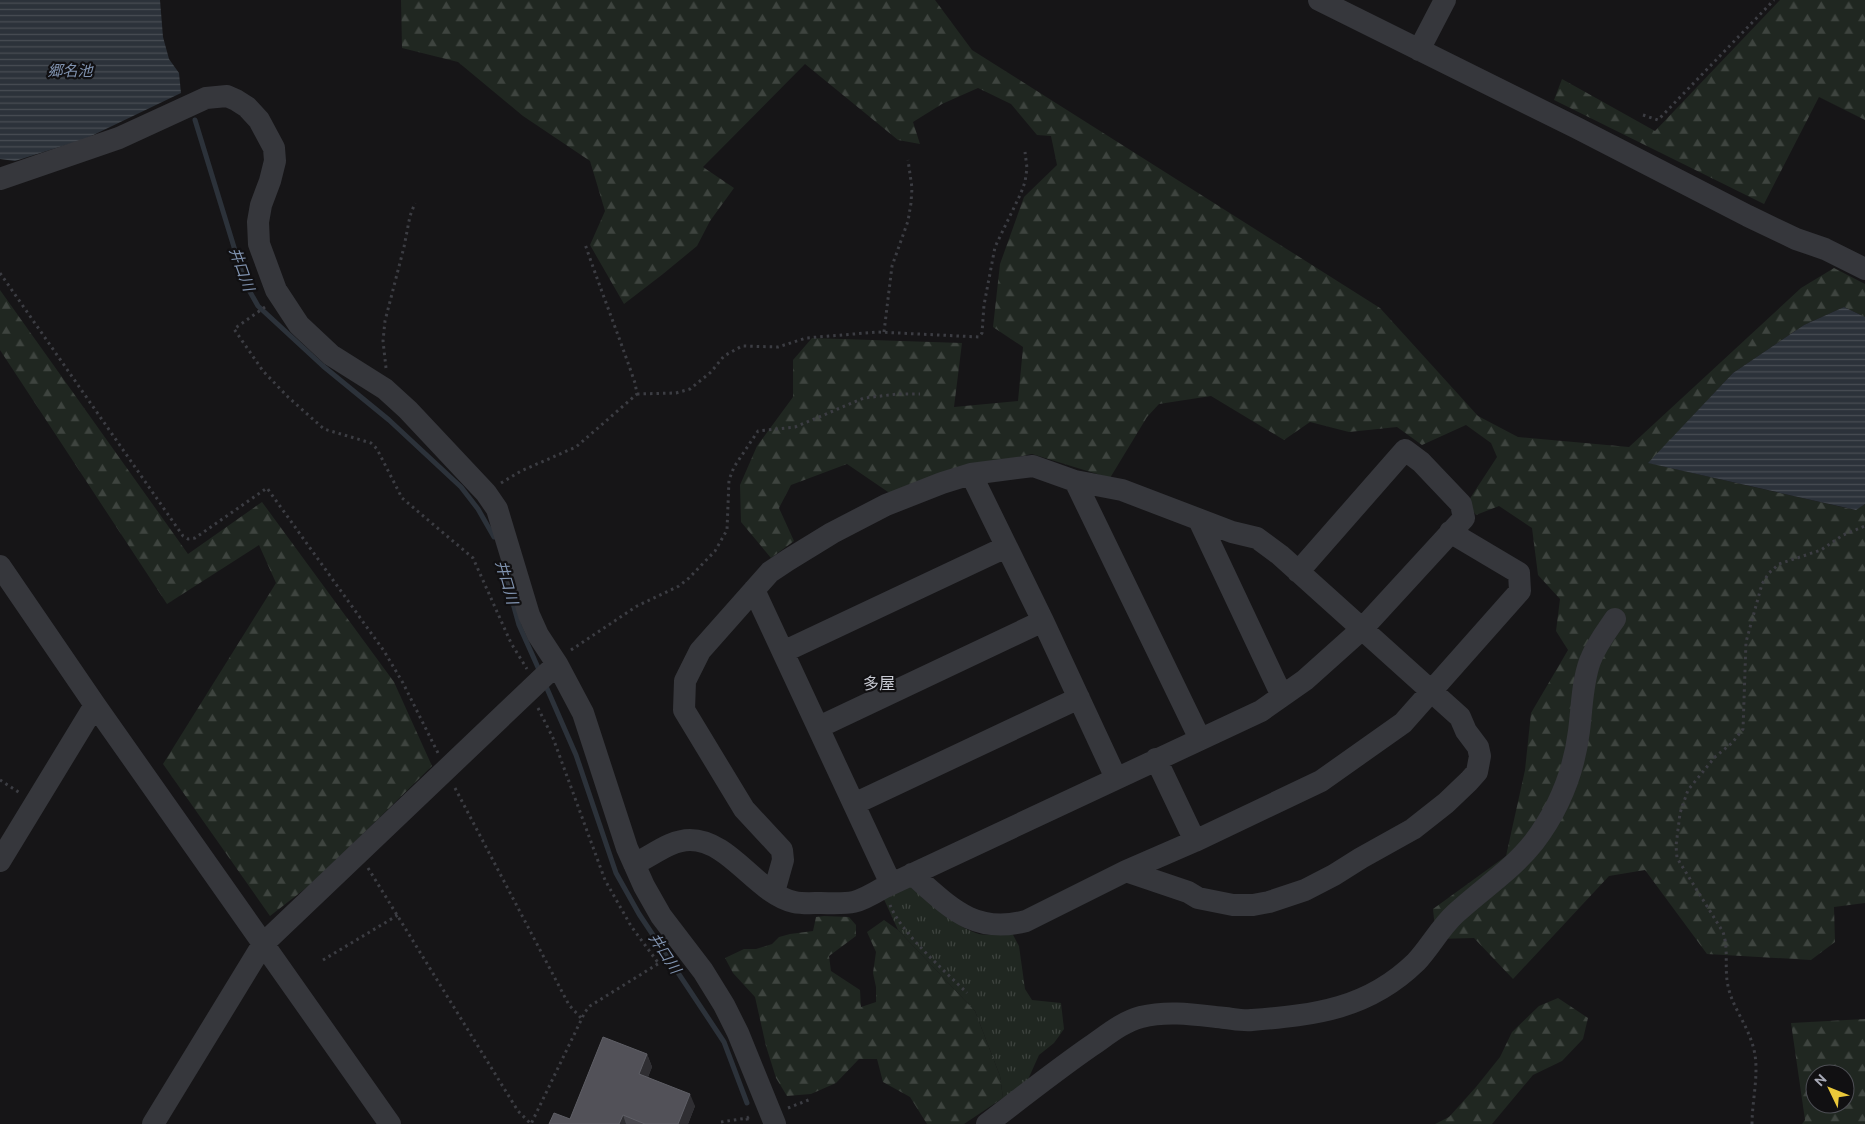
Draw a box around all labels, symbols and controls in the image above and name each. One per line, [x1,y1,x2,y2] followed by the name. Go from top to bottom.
[47,62,94,79] water label: 郷名池
[226,245,258,295] water label: 井口川
[493,558,522,608] water label: 井口川
[863,674,895,692] district label: 多屋
[646,929,685,978] water label: 井口川
[1805,1064,1855,1114] north arrow
[1811,1071,1830,1089] text: N

